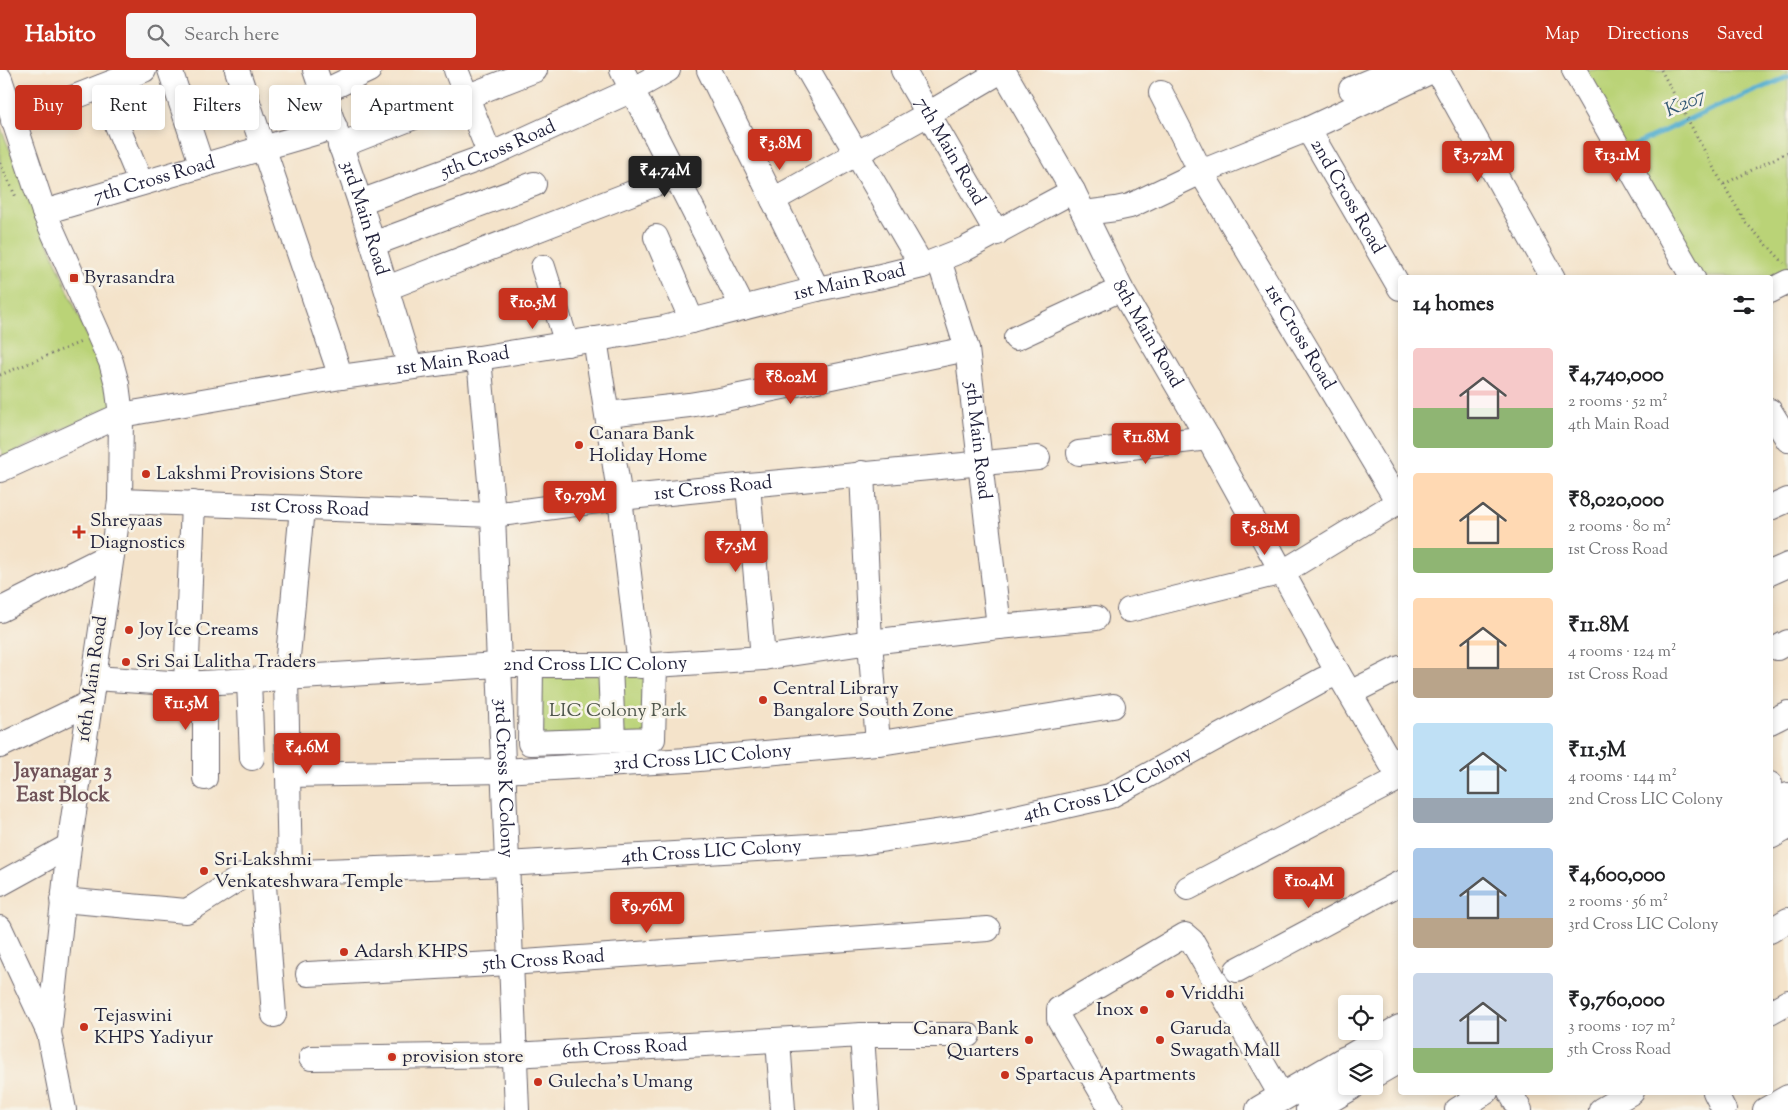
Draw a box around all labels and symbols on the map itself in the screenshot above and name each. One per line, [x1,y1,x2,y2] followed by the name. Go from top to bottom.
[1660,82,1712,126] water label: K207
[908,92,992,211] street label: 7th Main Road
[436,113,560,186] street label: 5th Cross Road
[745,128,815,171] pin: ₹3.8M
[1303,134,1391,259] street label: 2nd Cross Road
[1437,140,1519,183] pin: ₹3.72M
[1576,140,1658,183] pin: ₹13.1M
[90,149,219,210] street label: 7th Cross Road
[624,156,706,198] pin: ₹4.74M
[333,157,395,279] street label: 3rd Main Road
[791,257,909,308] street label: 1st Main Road
[84,265,175,292] place label: Byrasandra
[68,272,80,284] marker: Byrasandra
[1105,276,1190,393] street label: 8th Main Road
[1258,279,1342,395] street label: 1st Cross Road
[492,288,574,330] pin: ₹10.5M
[394,340,512,383] street label: 1st Main Road
[750,362,832,405] pin: ₹8.02M
[957,380,998,501] street label: 5th Main Road
[589,421,708,470] place label: Canara Bank Holiday Home
[1105,422,1187,465] pin: ₹11.8M
[573,439,585,451] marker: Canara Bank Holiday Home
[156,461,363,488] place label: Lakshmi Provisions Store
[140,468,152,480] marker: Lakshmi Provisions Store
[653,469,774,508] street label: 1st Cross Road
[539,480,621,523] pin: ₹9.79M
[250,492,370,524] street label: 1st Cross Road
[90,508,185,557] place label: Shreyaas Diagnostics
[1224,514,1306,556] pin: ₹5.81M
[72,525,86,539] marker: Shreyaas Diagnostics
[701,530,771,573] pin: ₹7.5M
[71,614,115,744] street label: 16th Main Road
[138,617,259,644] place label: Joy Ice Creams
[123,624,135,636] marker: Joy Ice Creams
[136,649,316,676] place label: Sri Sai Lalitha Traders
[503,649,689,679] street label: 2nd Cross LIC Colony
[120,656,132,668] marker: Sri Sai Lalitha Traders
[773,676,954,725] place label: Central Library Bangalore South Zone
[145,688,227,731] pin: ₹11.5M
[757,694,769,706] marker: Central Library Bangalore South Zone
[487,698,520,859] street label: 3rd Cross K Colony
[549,698,688,725] park label: LIC Colony Park
[272,732,342,775] pin: ₹4.6M
[612,737,793,778] street label: 3rd Cross LIC Colony
[1020,740,1198,829] street label: 4th Cross LIC Colony
[12,757,112,811] district label: Jayanagar 3 East Block
[620,833,803,871] street label: 4th Cross LIC Colony
[214,847,404,896] place label: Sri Lakshmi Venkateshwara Temple
[198,865,210,877] marker: Sri Lakshmi Venkateshwara Temple
[1268,866,1350,909] pin: ₹10.4M
[606,892,688,934] pin: ₹9.76M
[354,939,468,966] place label: Adarsh KHPS
[481,943,606,978] street label: 5th Cross Road
[338,946,350,958] marker: Adarsh KHPS
[1180,981,1244,1008] place label: Vriddhi
[1164,988,1176,1000] marker: Vriddhi
[1096,997,1134,1024] place label: Inox
[94,1003,213,1052] place label: Tejaswini KHPS Yadiyur
[1138,1004,1150,1016] marker: Inox
[913,1016,1020,1065] place label: Canara Bank Quarters
[1170,1016,1280,1065] place label: Garuda Swagath Mall
[78,1021,90,1033] marker: Tejaswini KHPS Yadiyur
[561,1032,688,1066] street label: 6th Cross Road
[1023,1034,1035,1046] marker: Canara Bank Quarters
[1154,1034,1166,1046] marker: Garuda Swagath Mall
[402,1044,524,1071] place label: provision store
[386,1051,398,1063] marker: provision store
[1015,1062,1196,1089] place label: Spartacus Apartments
[548,1069,693,1096] place label: Gulecha's Umang
[999,1069,1011,1081] marker: Spartacus Apartments
[532,1076,544,1088] marker: Gulecha's Umang

